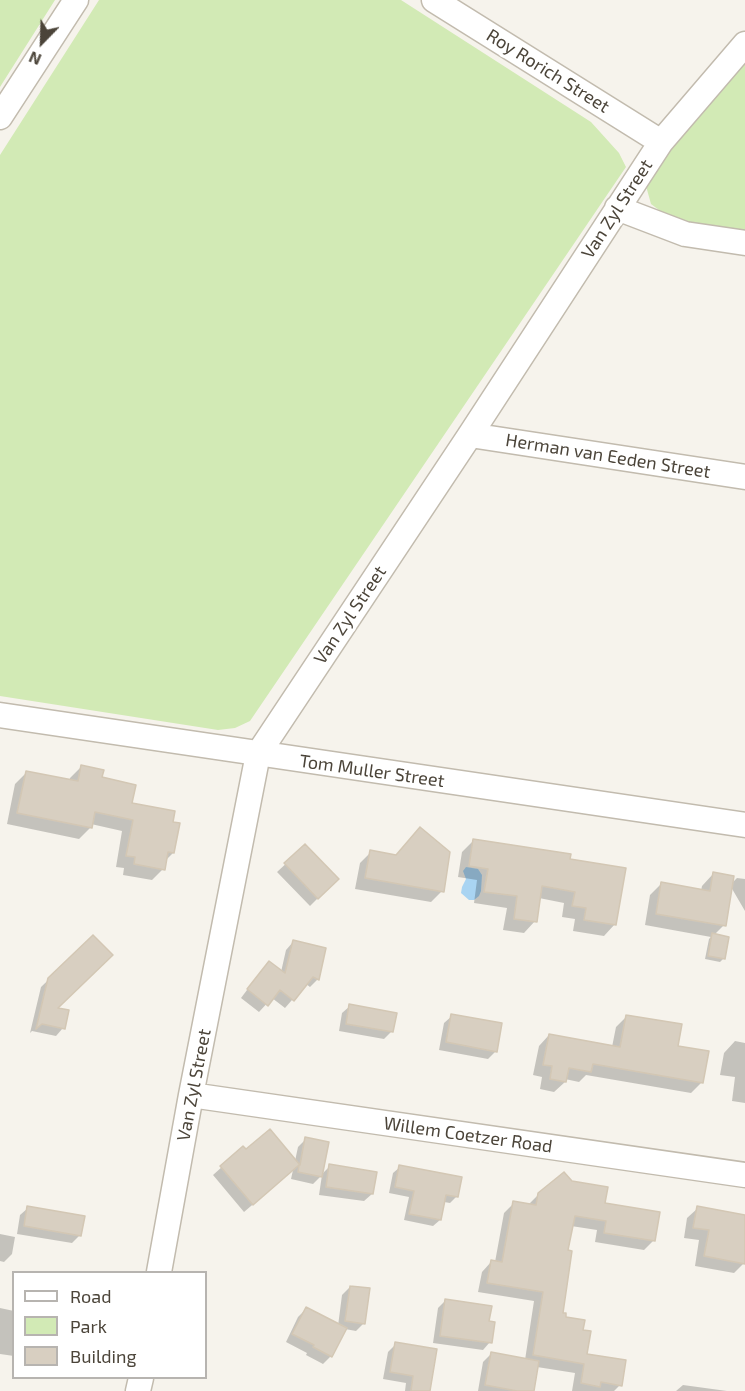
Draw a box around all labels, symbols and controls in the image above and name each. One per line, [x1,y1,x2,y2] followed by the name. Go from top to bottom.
[12,12,72,72] north arrow
[483,25,613,117] street label: Roy Rorich Street
[26,48,44,70] text: N
[577,155,657,263] street label: Van Zyl Street
[504,429,712,483] street label: Herman van Eeden Street
[309,562,391,668] street label: Van Zyl Street
[298,750,446,792] street label: Tom Muller Street
[173,1027,215,1143] street label: Van Zyl Street
[382,1112,554,1158] street label: Willem Coetzer Road
[12,1271,207,1379] legend
[70,1285,111,1307] text: Road
[70,1315,107,1337] text: Park
[70,1345,137,1367] text: Building

